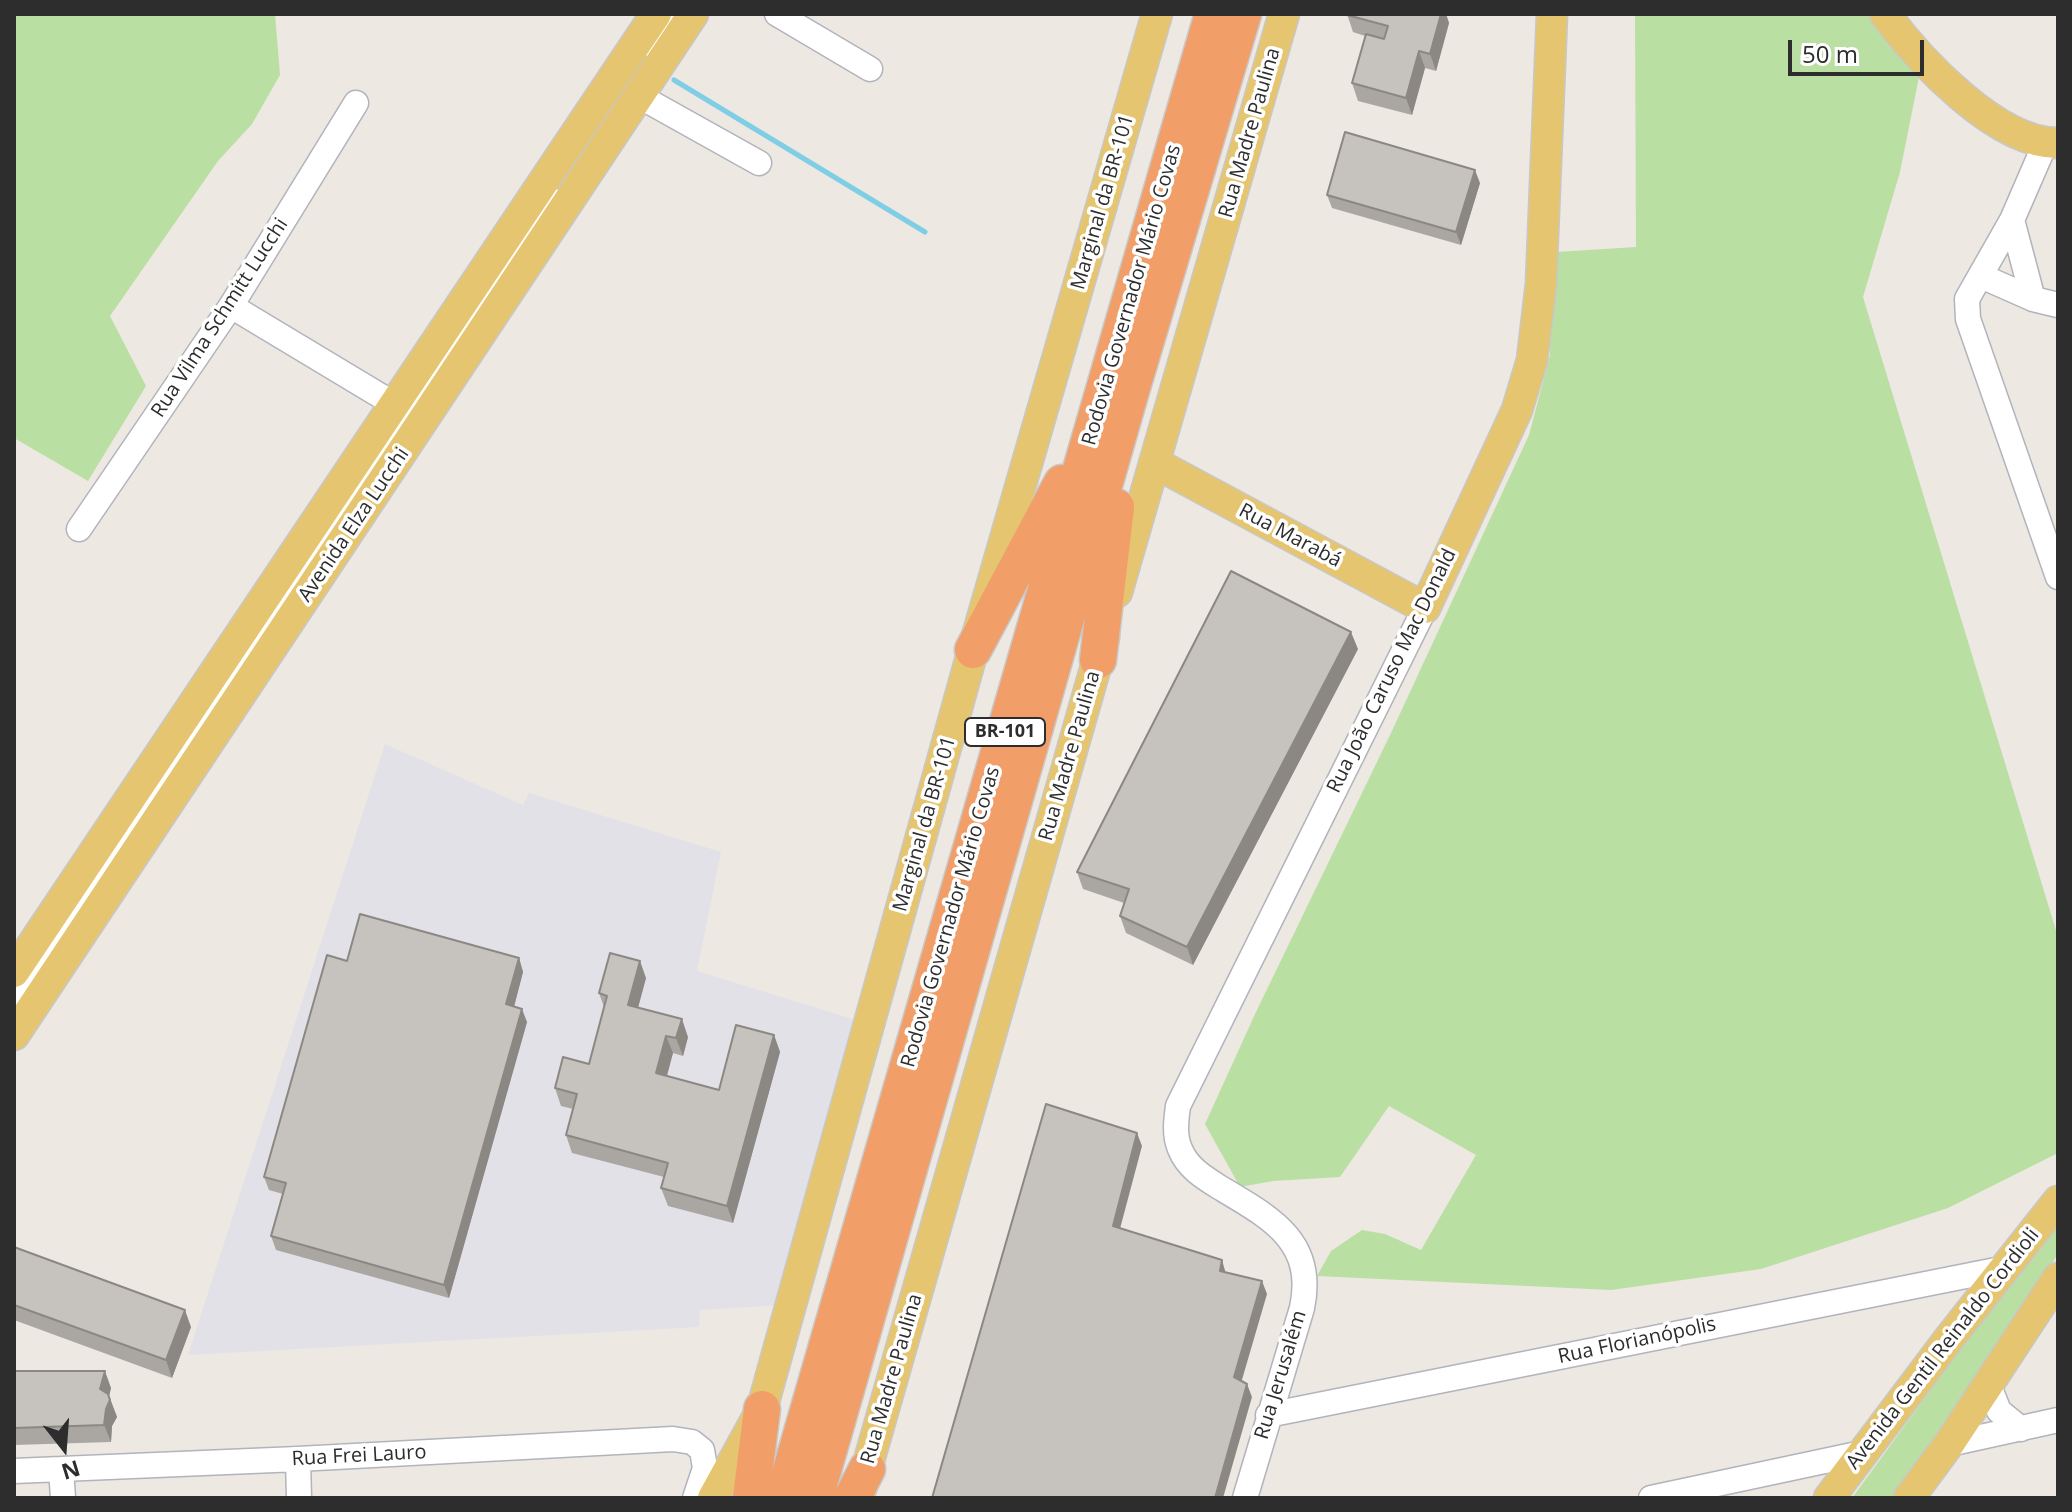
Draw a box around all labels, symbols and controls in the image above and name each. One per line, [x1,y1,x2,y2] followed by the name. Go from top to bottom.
[1792,24,1928,74] scale bar
[1802,37,1858,70] text: 50 m
[1214,45,1286,221] street label: Rua Madre Paulina
[1066,112,1140,292] street label: Marginal da BR-101
[1077,142,1187,448] street label: Rodovia Governador Mário Covas
[147,214,293,422] street label: Rua Vilma Schmitt Lucchi
[294,443,414,607] street label: Avenida Elza Lucchi
[1235,499,1345,573] street label: Rua Marabá
[1322,545,1462,797] street label: Rua João Caruso Mac Donald
[1034,668,1106,844] street label: Rua Madre Paulina
[965,718,1045,746] road number: BR-101
[888,734,962,914] street label: Marginal da BR-101
[896,764,1006,1070] street label: Rodovia Governador Mário Covas
[1842,1224,2044,1474] street label: Avenida Gentil Reinaldo Cordioli
[856,1291,928,1467] street label: Rua Madre Paulina
[1250,1308,1312,1442] street label: Rua Jerusalém
[1556,1313,1718,1369] street label: Rua Florianópolis
[24,1408,104,1488] north arrow
[291,1440,427,1472] street label: Rua Frei Lauro
[58,1454,84,1488] text: N

